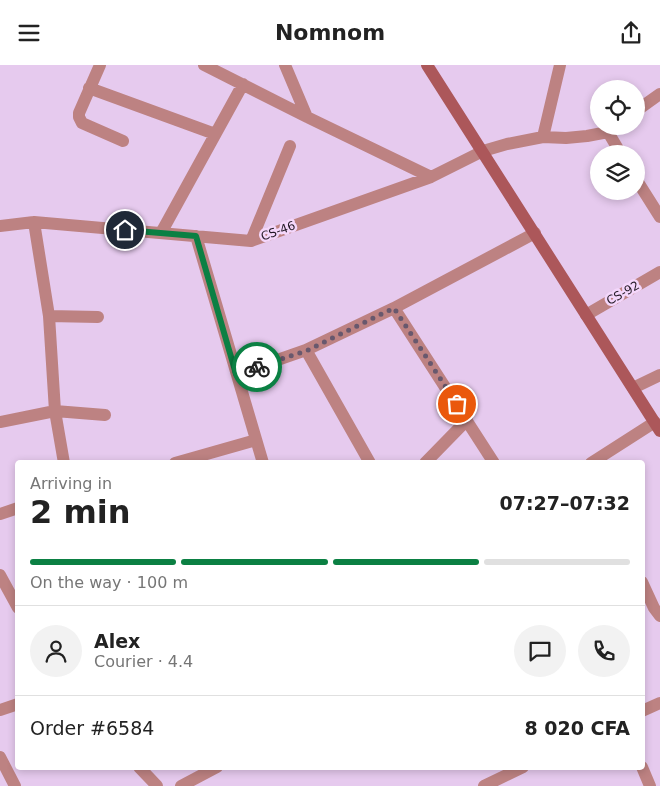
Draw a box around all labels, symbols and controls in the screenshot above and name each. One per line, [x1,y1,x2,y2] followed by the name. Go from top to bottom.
[15,19,43,47] icon: menu
[617,19,645,47] icon: share
[275,20,385,45] text: Nomnom
[590,80,645,200] map controls
[590,80,645,135] button: locate
[590,145,645,200] button: layers
[104,209,146,251] pin
[111,216,139,244] icon: home
[259,218,297,244] street label: CS-46
[604,278,642,308] street label: CS-92
[232,342,282,392] courier
[243,353,271,381] icon: bike
[436,383,478,425] pin
[443,390,471,418] icon: bag
[30,474,112,493] text: Arriving in
[500,492,630,514] text: 07:27–07:32
[30,493,131,531] text: 2 min
[30,573,188,592] text: On the way · 100 m
[30,625,82,677] button: person
[514,625,566,677] button: chat
[578,625,630,677] button: phone
[94,630,140,652] text: Alex
[94,652,193,671] text: Courier · 4.4
[30,717,154,739] text: Order #6584
[524,717,630,739] text: 8 020 CFA

